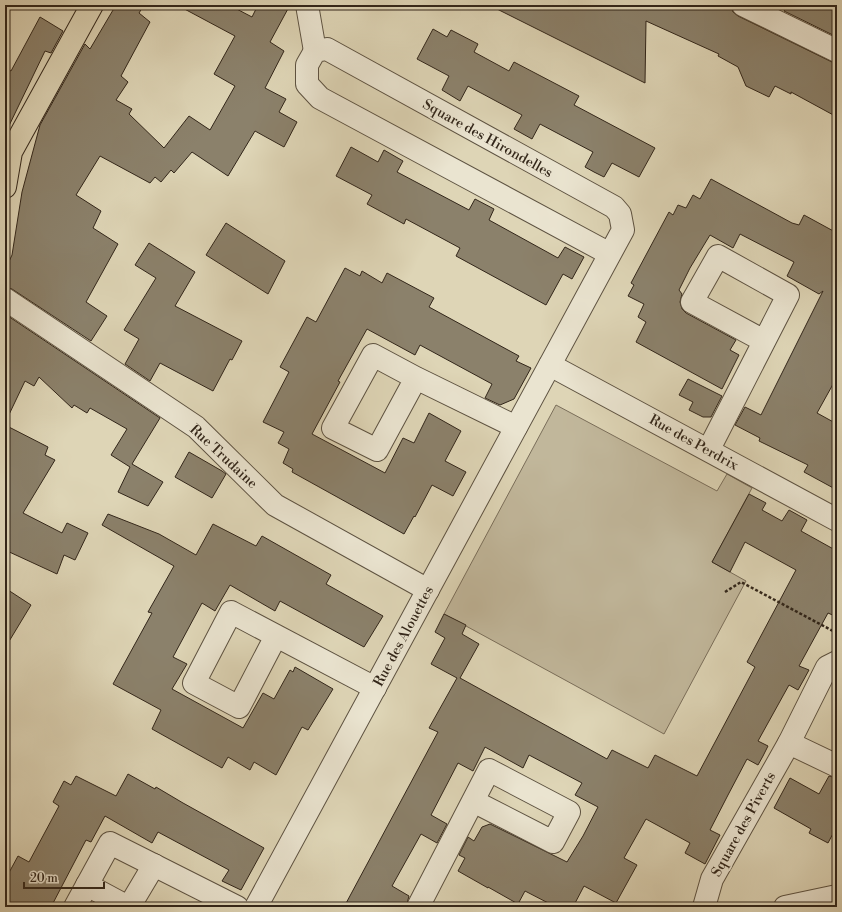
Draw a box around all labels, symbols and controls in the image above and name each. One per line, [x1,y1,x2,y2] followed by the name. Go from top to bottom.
[419,96,556,182] street label: Square des Hirondelles
[646,411,742,475] street label: Rue des Perdrix
[186,421,261,493] street label: Rue Trudaine
[370,583,438,690] street label: Rue des Alouettes
[708,769,780,880] street label: Square des Piverts
[24,864,104,890] scale bar
[30,871,58,886] text: 20 m

